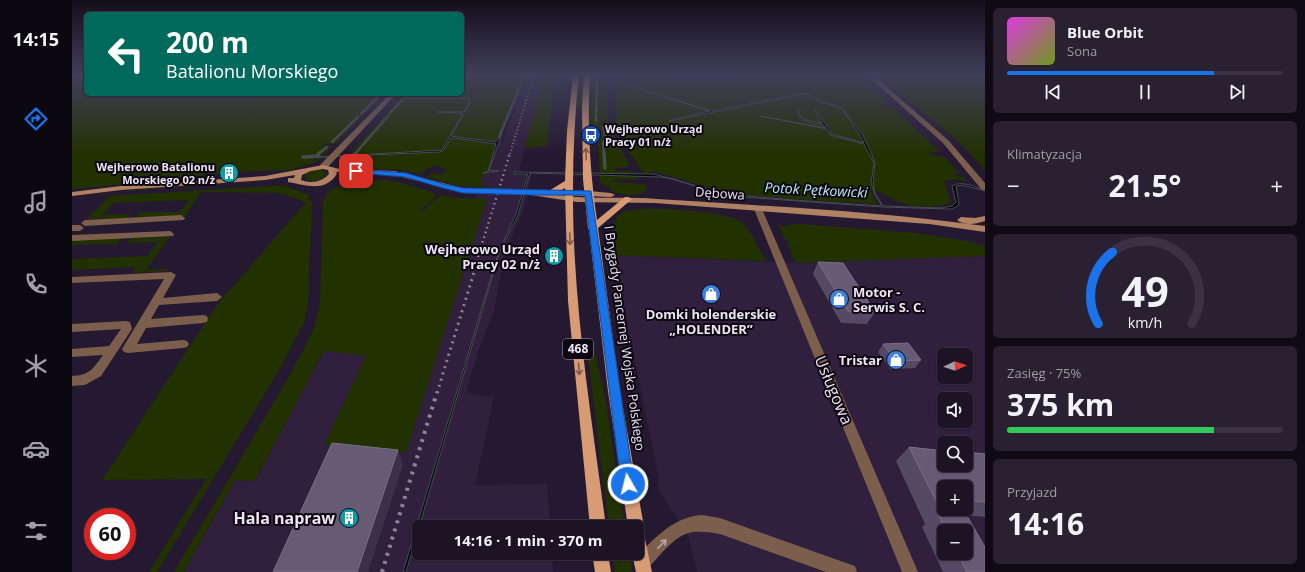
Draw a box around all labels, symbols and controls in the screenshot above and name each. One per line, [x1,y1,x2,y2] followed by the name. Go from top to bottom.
[1067,22,1144,42] text: Blue Orbit
[166,23,249,61] text: 200 m
[13,27,59,51] text: 14:15
[100,28,152,80] icon: left
[1067,42,1097,60] text: Sona
[166,59,338,83] text: Batalionu Morskiego
[1042,81,1064,103] icon: previous
[1134,81,1156,103] icon: pause
[1226,81,1248,103] icon: next
[22,105,50,133] icon: directions
[605,121,702,149] place label: Wejherowo Urząd Pracy 01 n/ż
[580,124,602,146] bus stop icon: Wejherowo Urząd Pracy 01 n/ż
[1007,145,1082,163] text: Klimatyzacja
[582,148,589,161] one-way arrow
[339,154,373,188] pin
[96,159,216,187] place label: Wejherowo Batalionu Morskiego 02 n/ż
[345,160,367,182] icon: arrive
[218,162,240,184] building icon: Wejherowo Batalionu Morskiego 02 n/ż
[1109,165,1181,206] text: 21.5°
[1007,170,1020,200] text: −
[1270,170,1283,200] text: +
[764,177,869,202] water label: Potok Pętkowicki
[695,182,745,204] street label: Dębowa
[22,188,50,216] icon: music
[600,224,650,452] street label: I Brygady Pancernej Wojska Polskiego
[566,232,574,245] one-way arrow
[425,240,540,273] place label: Wejherowo Urząd Pracy 02 n/ż
[543,245,565,267] building icon: Wejherowo Urząd Pracy 02 n/ż
[1121,263,1169,319] text: 49
[22,270,50,298] icon: phone
[700,283,722,305] shop icon: Domki holenderskie „HOLENDER”
[853,283,925,316] place label: Motor - Serwis S. C.
[828,288,850,310] shop icon: Motor - Serwis S. C.
[646,305,777,338] place label: Domki holenderskie „HOLENDER”
[1128,313,1162,332] text: km/h
[563,339,593,359] road number: 468
[937,348,973,384] north arrow
[937,348,973,560] map controls
[885,349,907,371] shop icon: Tristar
[839,351,882,369] place label: Tristar
[22,352,50,380] icon: climate
[810,352,858,428] street label: Usługowa
[576,362,583,375] one-way arrow
[1007,364,1081,382] text: Zasięg · 75%
[1007,384,1114,425] text: 375 km
[937,392,973,428] button: sound
[22,435,50,463] icon: car
[937,436,973,472] button: search
[607,463,649,505] position arrow
[937,480,973,516] button: +
[1007,483,1057,501] text: Przyjazd
[1007,503,1084,544] text: 14:16
[233,507,335,529] place label: Hala napraw
[338,507,360,529] building icon: Hala napraw
[84,508,136,560] speed limit sign: 60
[22,517,50,545] icon: filters
[937,524,973,560] button: −
[454,530,602,550] text: 14:16 · 1 min · 370 m
[657,539,667,549] one-way arrow

